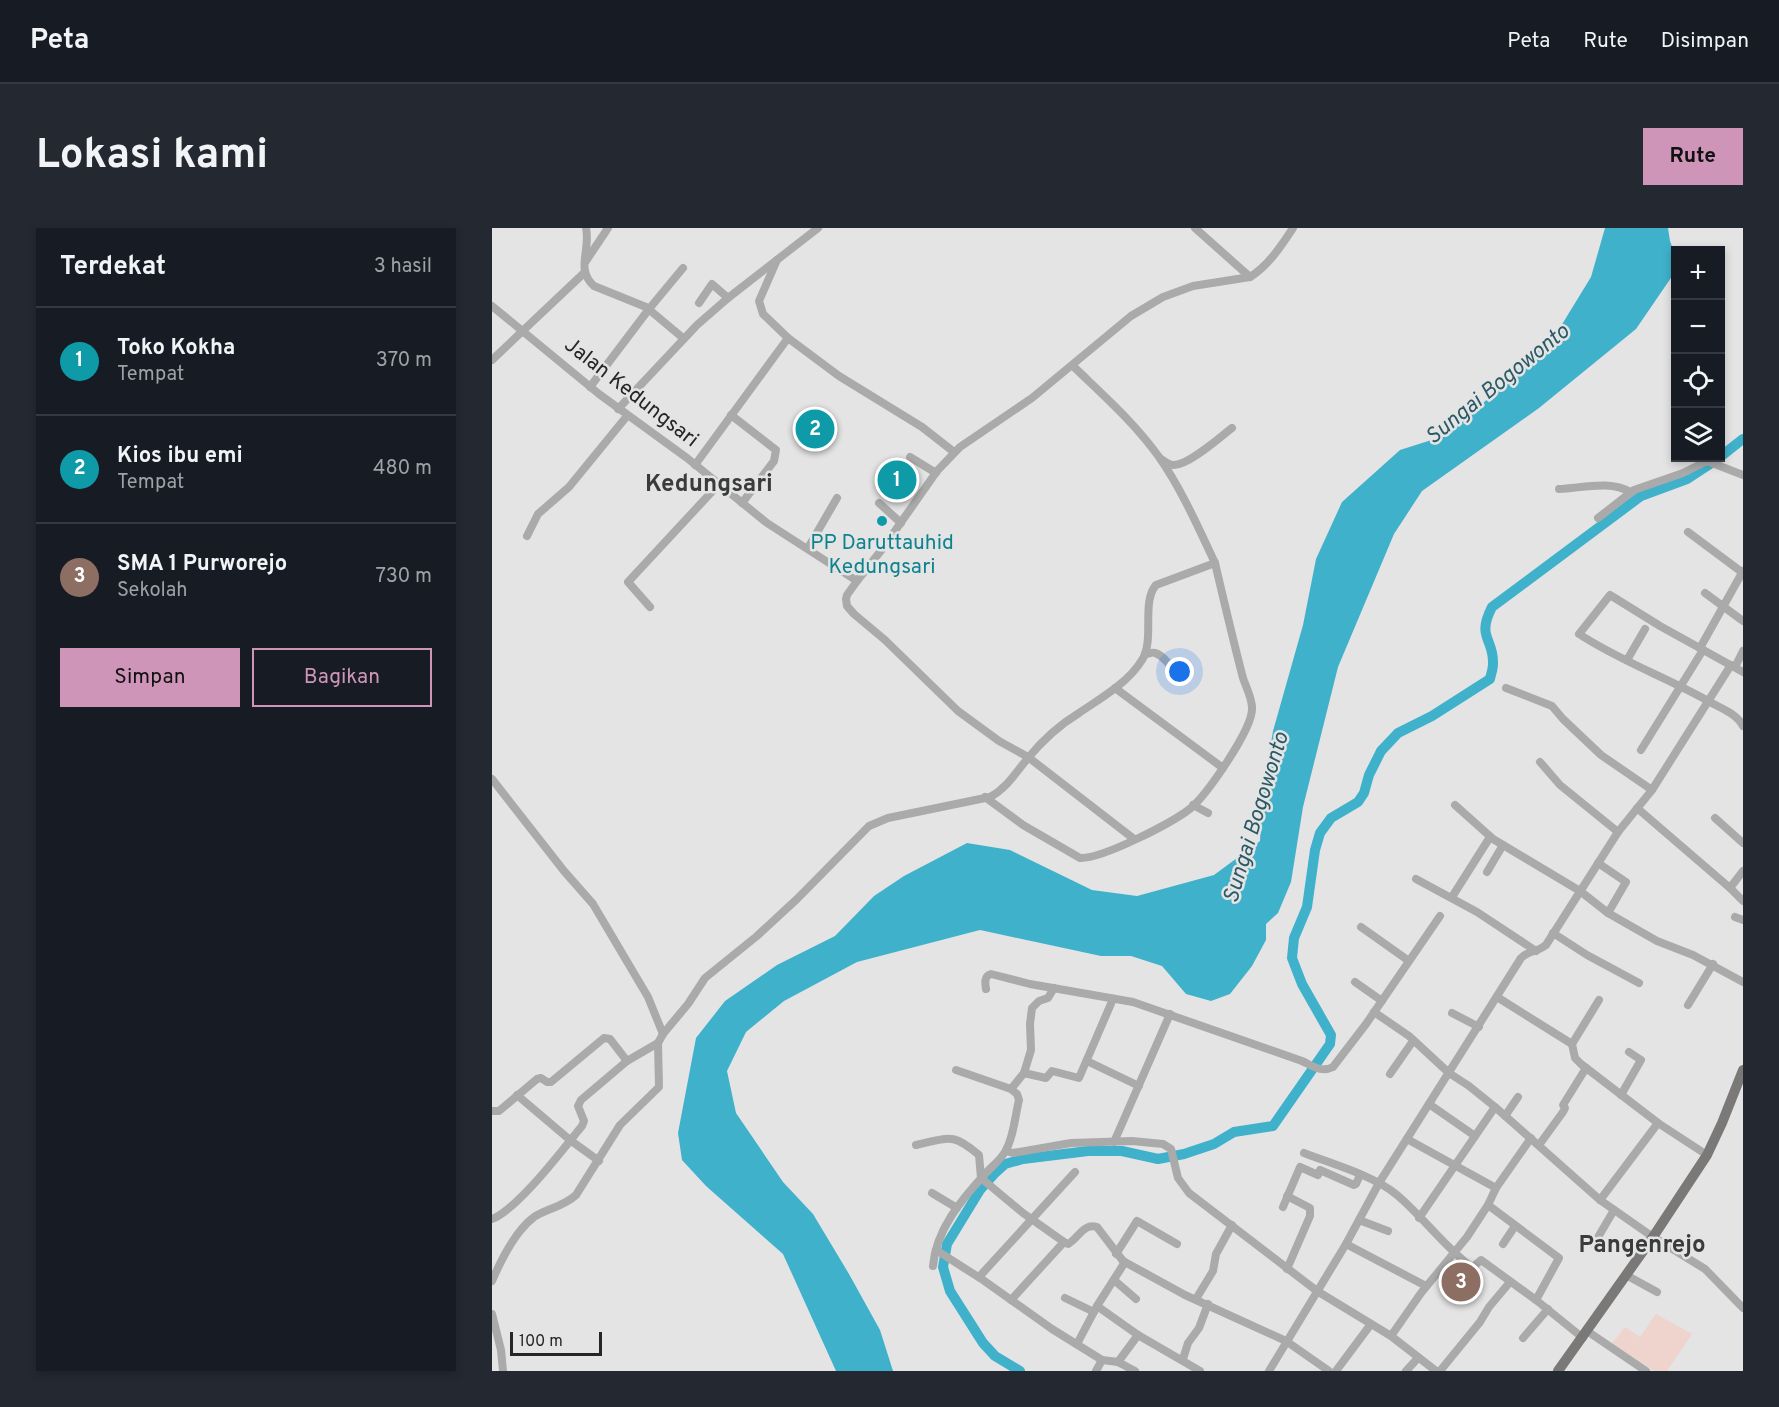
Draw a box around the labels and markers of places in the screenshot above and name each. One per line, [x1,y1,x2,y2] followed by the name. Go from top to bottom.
[796,406,834,452] pin: 2
[878,458,916,502] pin: 1
[875,514,889,528] marker: PP Daruttauhid Kedungsari
[810,530,954,581] place label: PP Daruttauhid Kedungsari
[1442,1260,1480,1304] pin: 3

